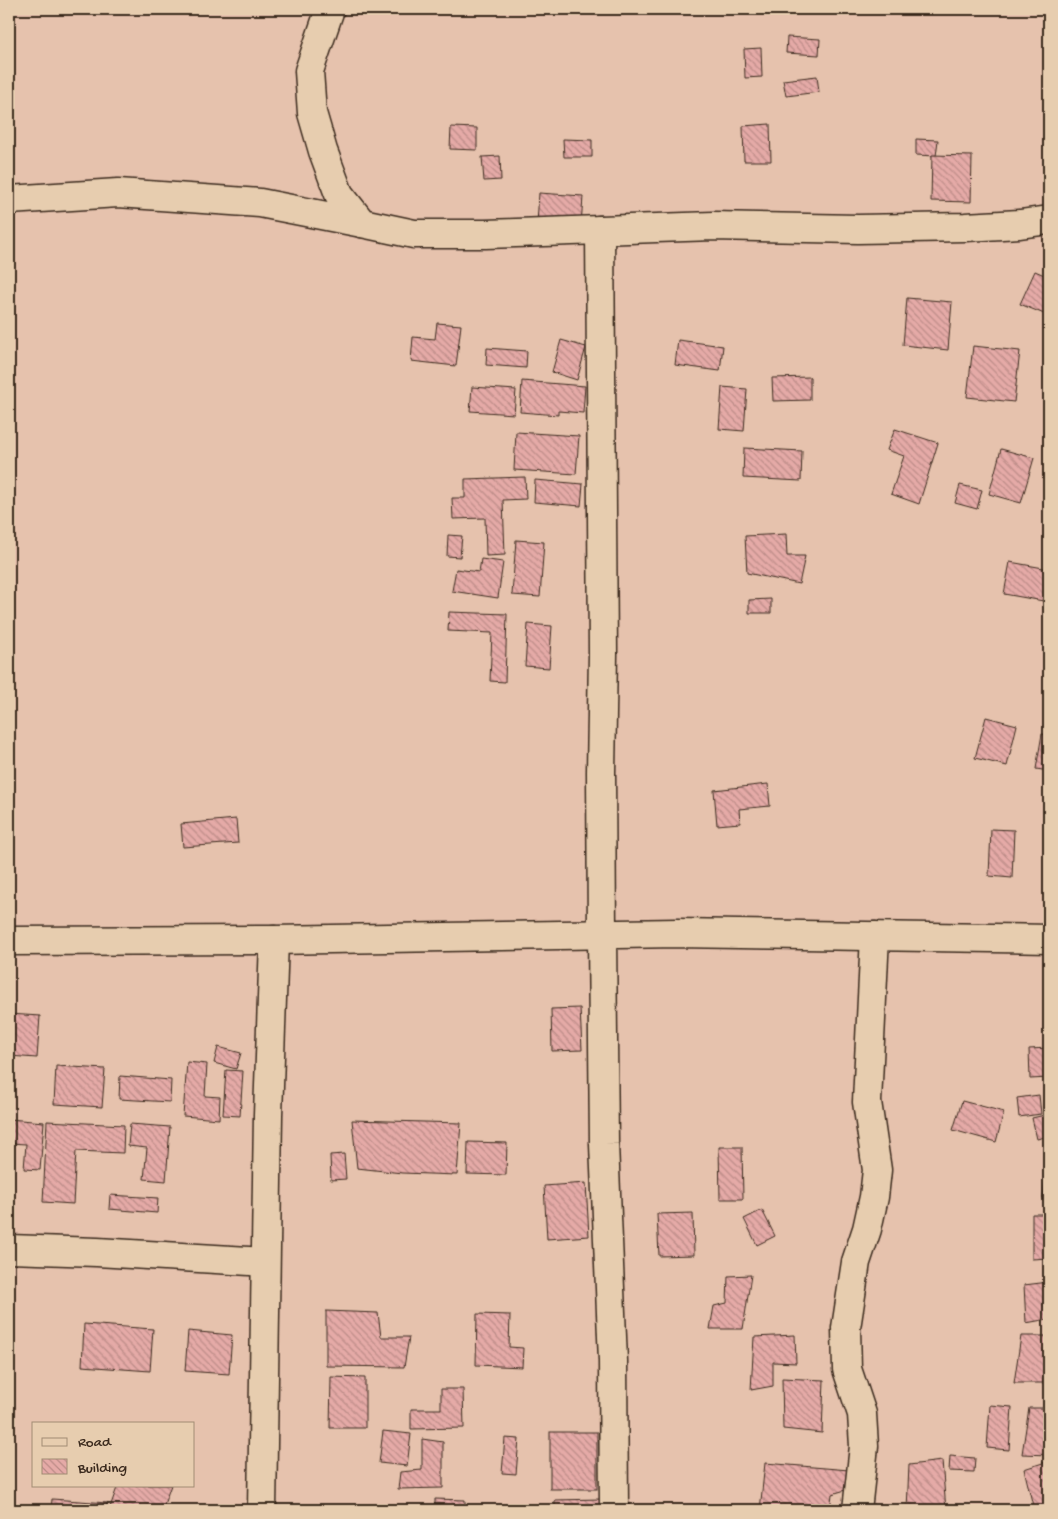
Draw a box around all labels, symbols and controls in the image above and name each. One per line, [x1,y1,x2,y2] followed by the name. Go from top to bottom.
[32,1422,195,1486] legend
[78,1434,112,1452] text: Road
[77,1460,127,1478] text: Building

